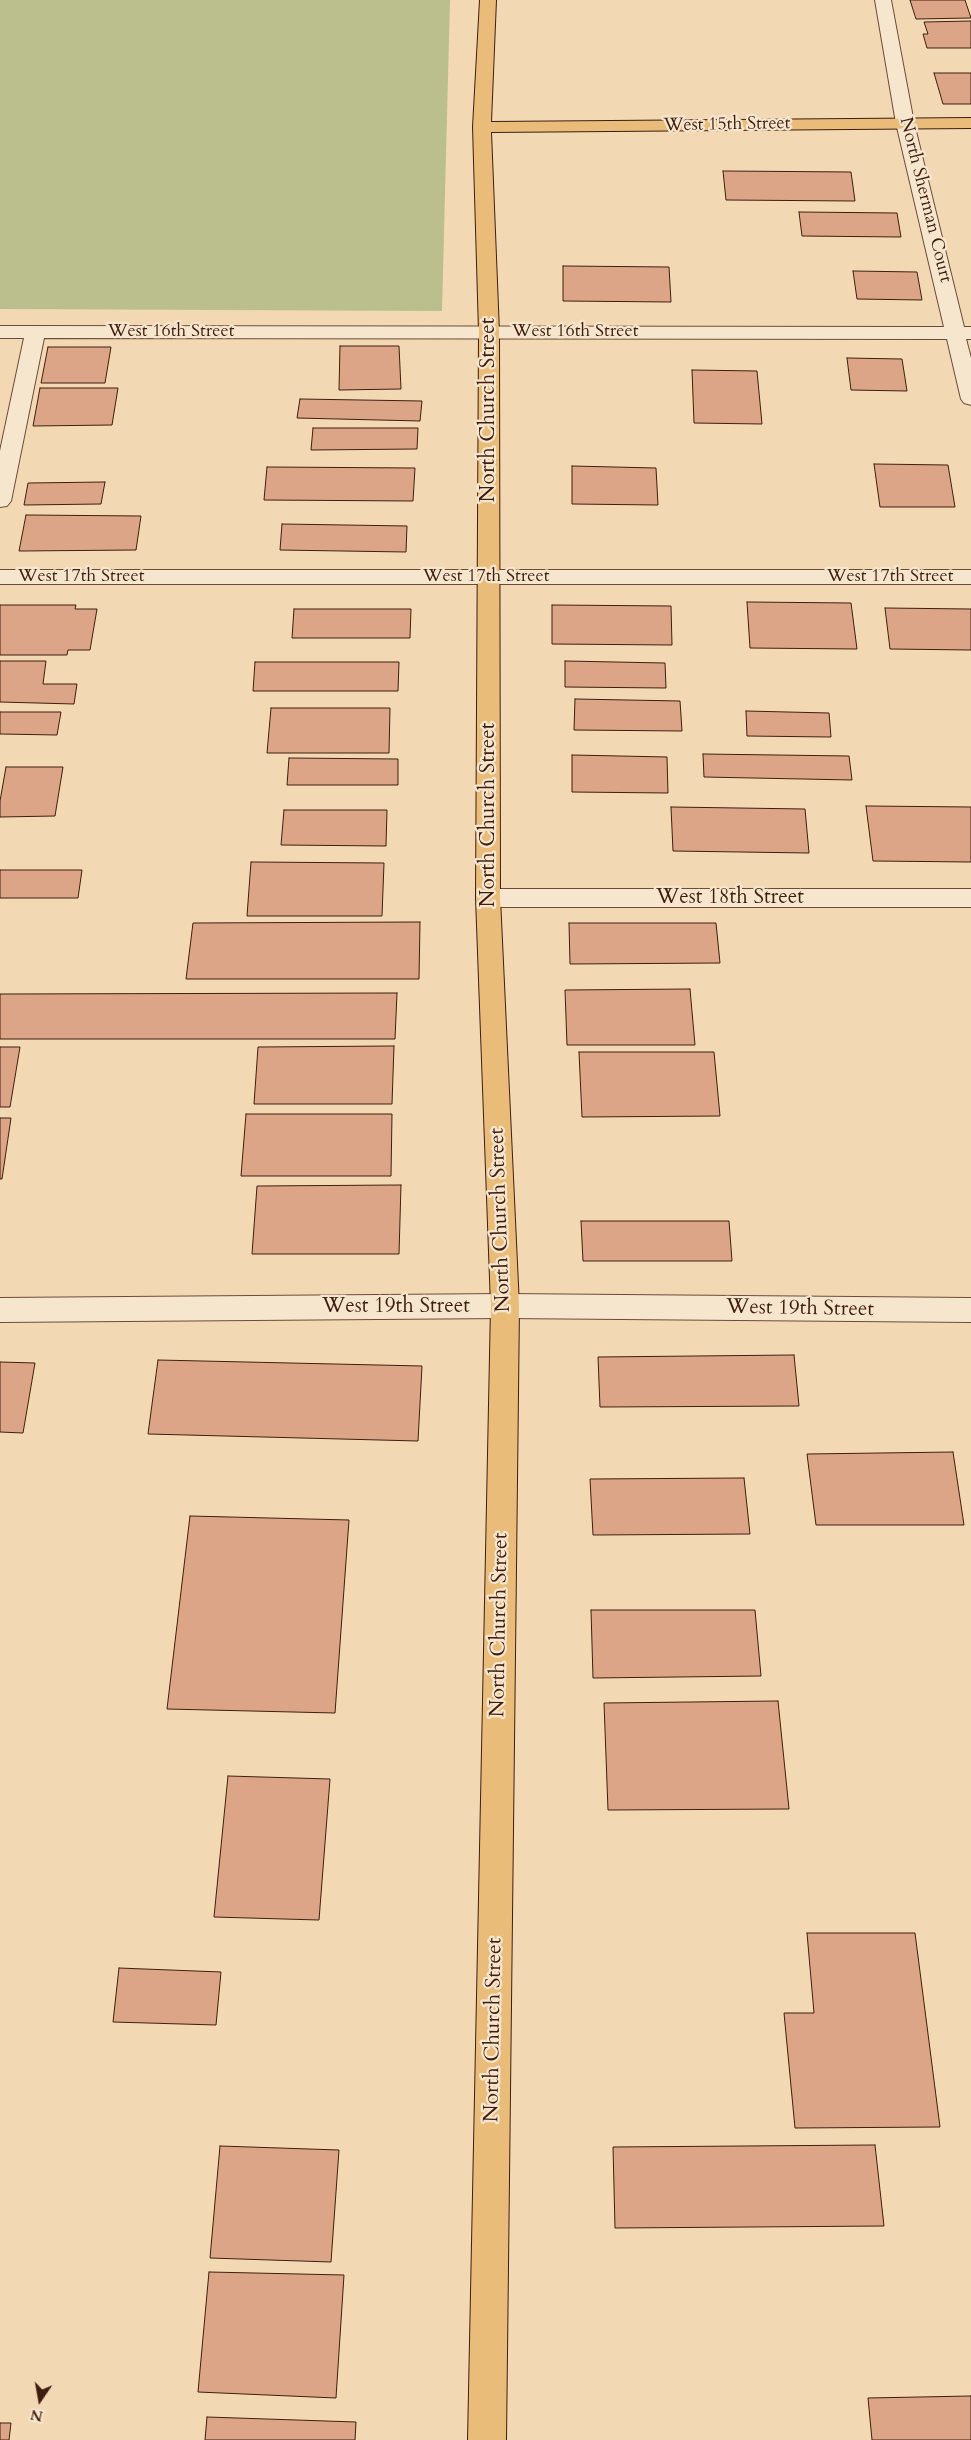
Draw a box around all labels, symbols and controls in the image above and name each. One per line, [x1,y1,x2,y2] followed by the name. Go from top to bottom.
[663,113,791,137] street label: West 15th Street
[894,115,956,285] street label: North Sherman Court
[476,318,502,502] street label: North Church Street
[108,321,234,343] street label: West 16th Street
[512,321,638,343] street label: West 16th Street
[18,566,144,588] street label: West 17th Street
[423,566,549,588] street label: West 17th Street
[827,566,953,588] street label: West 17th Street
[476,723,502,907] street label: North Church Street
[656,885,804,911] street label: West 18th Street
[485,1127,517,1313] street label: North Church Street
[322,1294,470,1320] street label: West 19th Street
[726,1295,874,1323] street label: West 19th Street
[486,1532,514,1718] street label: North Church Street
[480,1937,508,2123] street label: North Church Street
[15,2375,65,2425] north arrow
[29,2405,45,2426] text: N

